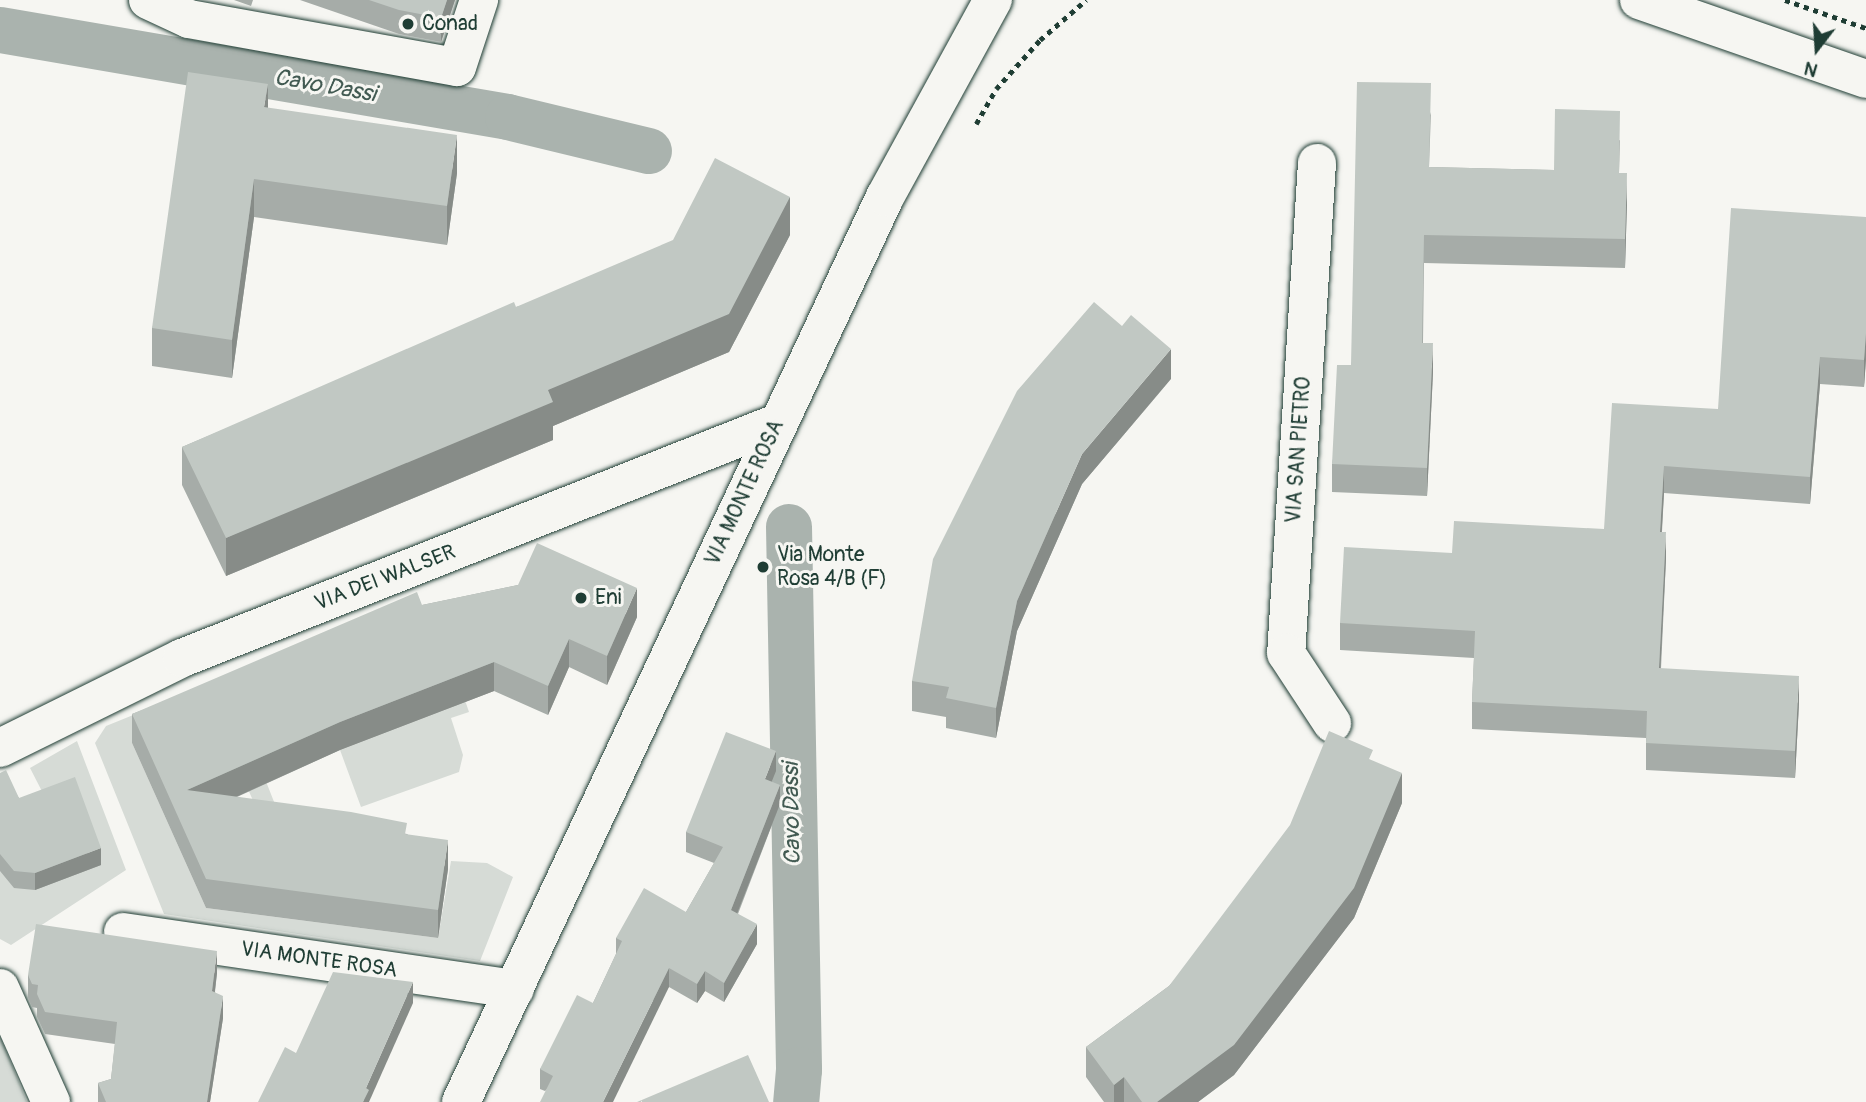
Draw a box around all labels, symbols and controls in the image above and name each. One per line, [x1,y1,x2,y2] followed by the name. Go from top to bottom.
[422,11,478,37] place label: Conad
[1782,14,1852,84] north arrow
[400,16,416,32] marker: Conad
[1801,56,1821,82] text: N
[272,64,378,108] water label: Cavo Dassi
[1281,376,1317,524] street label: VIA SAN PIETRO
[700,416,790,570] street label: VIA MONTE ROSA
[311,540,459,616] street label: VIA DEI WALSER
[777,542,887,592] place label: Via Monte Rosa 4/B (F)
[755,559,771,575] marker: Via Monte Rosa 4/B (F)
[595,585,622,611] place label: Eni
[573,590,589,606] marker: Eni
[777,763,807,865] water label: Cavo Dassi
[239,937,399,983] street label: VIA MONTE ROSA

